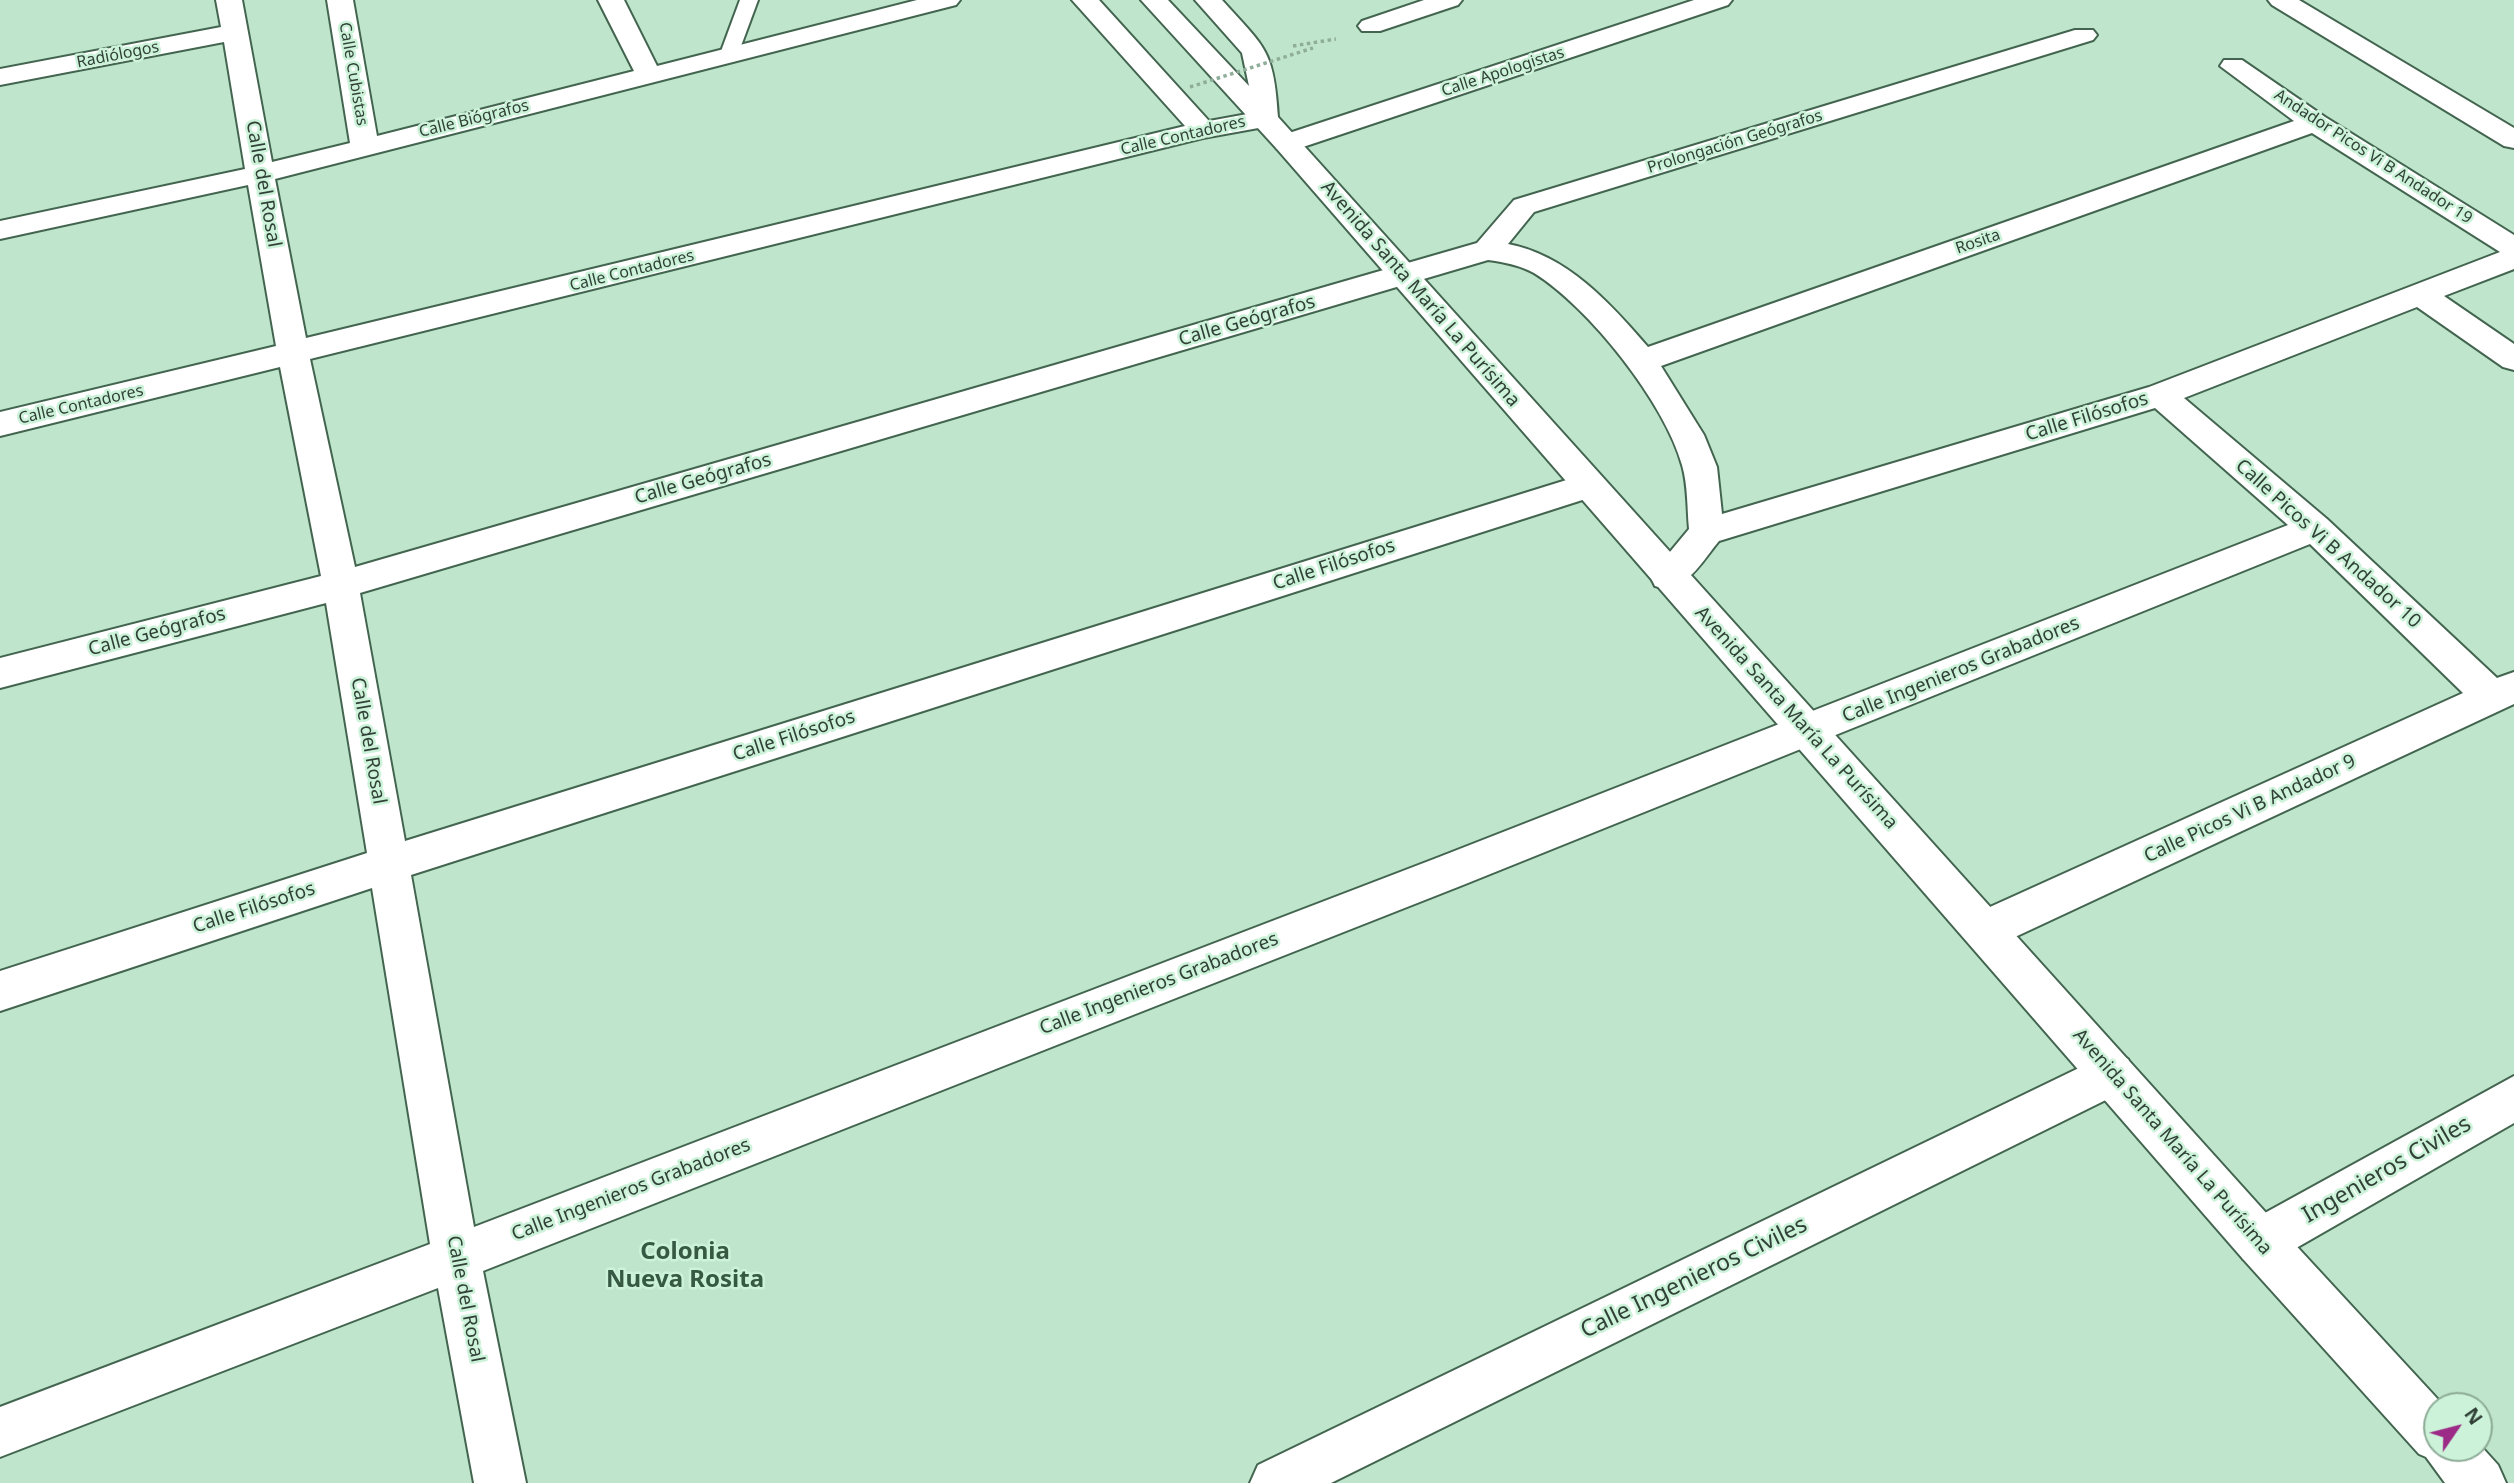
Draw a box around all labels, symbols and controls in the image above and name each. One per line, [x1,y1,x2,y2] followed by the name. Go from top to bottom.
[334,21,372,127] street label: Calle Cubistas
[75,38,161,72] street label: Radiólogos
[1439,43,1567,101] street label: Calle Apologistas
[2270,86,2476,228] street label: Andador Picos Vi B Andador 19
[417,96,531,142] street label: Calle Biógrafos
[1645,106,1825,178] street label: Prolongación Geógrafos
[1119,112,1247,160] street label: Calle Contadores
[241,119,285,249] street label: Calle del Rosal
[1316,176,1524,412] street label: Avenida Santa María La Purísima
[1953,225,2003,259] street label: Rosita
[568,246,696,296] street label: Calle Contadores
[1176,291,1318,351] street label: Calle Geógrafos
[17,381,145,429] street label: Calle Contadores
[2023,388,2151,446] street label: Calle Filósofos
[632,449,774,509] street label: Calle Geógrafos
[2231,455,2425,633] street label: Calle Picos Vi B Andador 10
[1270,535,1398,595] street label: Calle Filósofos
[1690,602,1902,834] street label: Avenida Santa María La Purísima
[86,603,228,661] street label: Calle Geógrafos
[1839,612,2083,728] street label: Calle Ingenieros Grabadores
[346,676,390,806] street label: Calle del Rosal
[730,706,858,766] street label: Calle Filósofos
[2141,750,2359,868] street label: Calle Picos Vi B Andador 9
[190,878,318,938] street label: Calle Filósofos
[1036,928,1282,1040] street label: Calle Ingenieros Grabadores
[2068,1024,2276,1260] street label: Avenida Santa María La Purísima
[2298,1110,2476,1230] street label: Ingenieros Civiles
[508,1134,754,1246] street label: Calle Ingenieros Grabadores
[1576,1211,1812,1345] street label: Calle Ingenieros Civiles
[442,1234,488,1364] street label: Calle del Rosal
[606,1238,764,1294] district label: Colonia Nueva Rosita
[2423,1392,2493,1462] north arrow
[2458,1402,2489,1430] text: N

